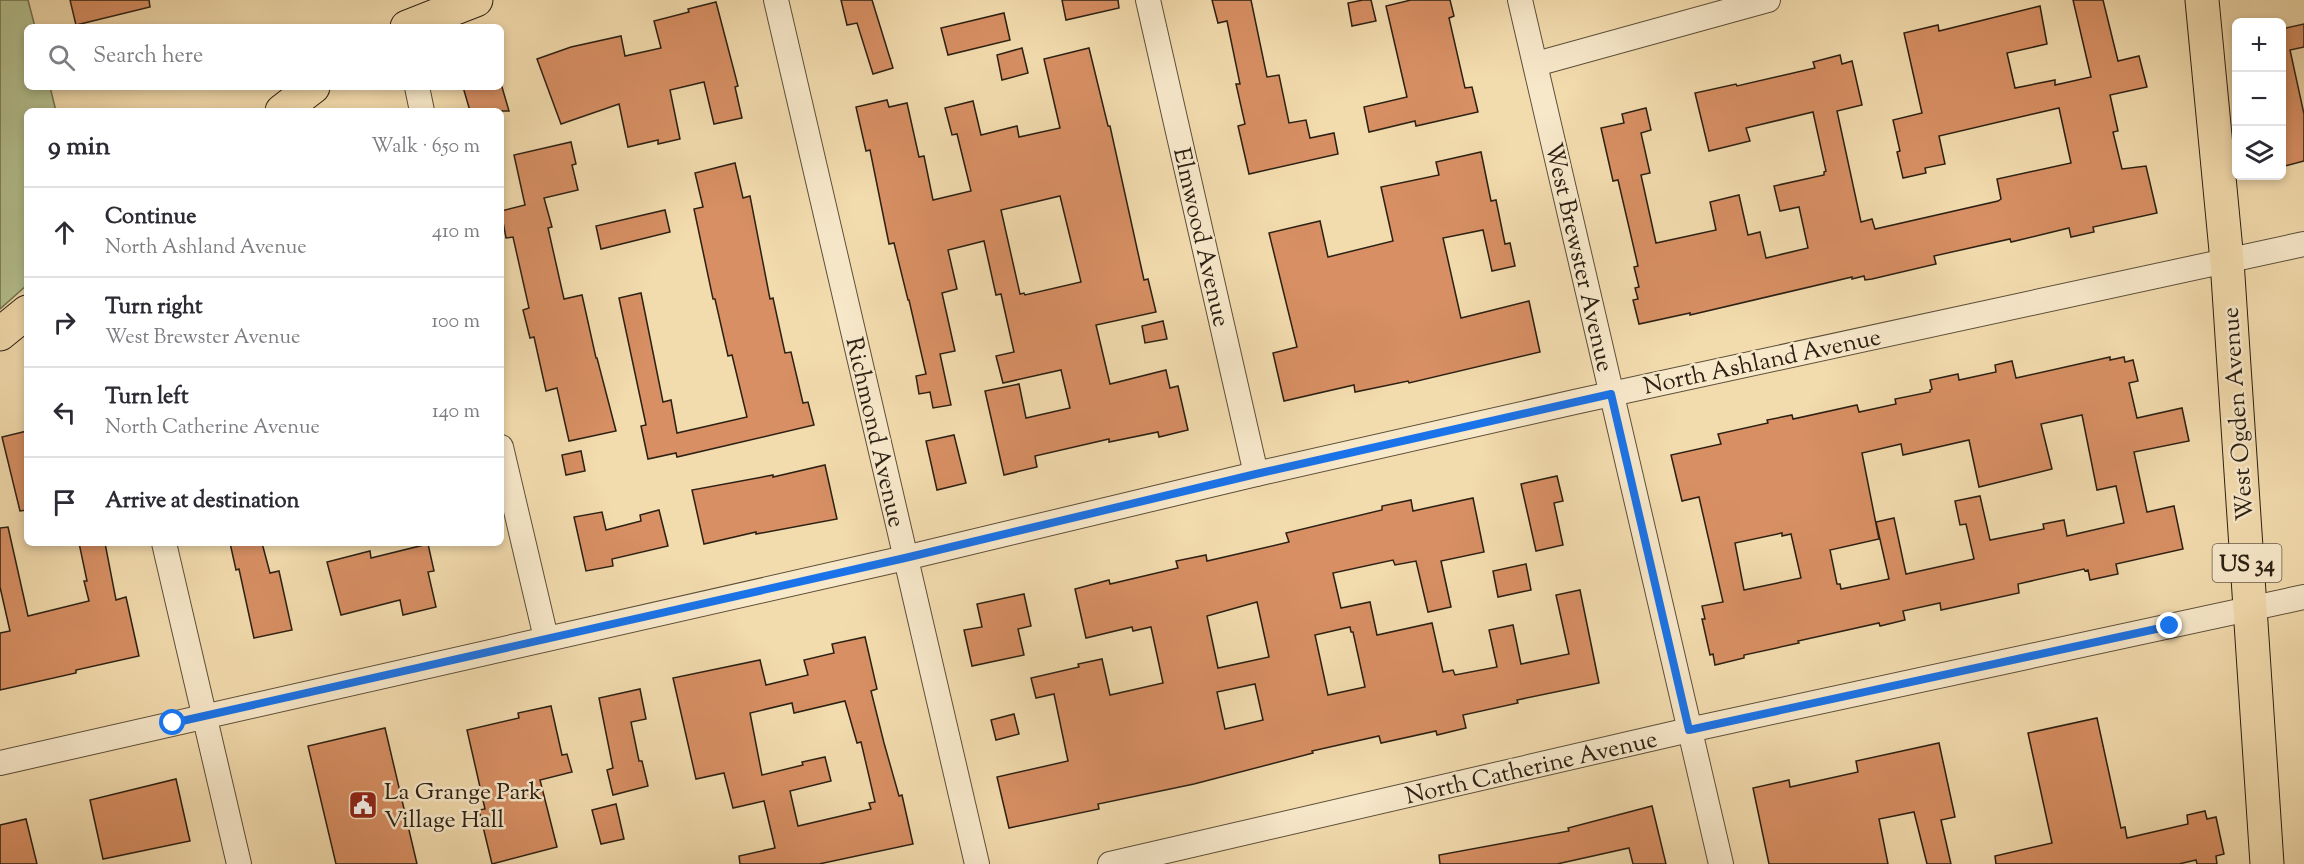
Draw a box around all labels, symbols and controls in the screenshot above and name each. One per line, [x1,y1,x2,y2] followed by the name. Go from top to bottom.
[2232,18,2286,180] map controls
[2232,18,2286,72] button: +
[24,24,504,90] search box
[45,41,78,74] icon: search
[93,41,203,73] text: Search here
[2232,72,2286,126] button: −
[2232,126,2286,180] button: layers
[48,129,110,166] text: 9 min
[371,133,480,162] text: Walk · 650 m
[1535,139,1621,375] street label: West Brewster Avenue
[1163,145,1237,330] street label: Elmwood Avenue
[105,202,196,234] text: Continue
[48,216,81,249] icon: ahead
[432,218,480,247] text: 410 m
[105,234,307,263] text: North Ashland Avenue
[105,292,202,324] text: Turn right
[48,306,81,339] icon: right
[2215,306,2263,522] street label: West Ogden Avenue
[431,308,480,337] text: 100 m
[1641,321,1884,405] street label: North Ashland Avenue
[105,324,300,353] text: West Brewster Avenue
[836,334,912,531] street label: Richmond Avenue
[105,382,188,414] text: Turn left
[48,396,81,429] icon: left
[432,398,480,427] text: 140 m
[105,414,320,443] text: North Catherine Avenue
[48,486,81,519] icon: arrive
[105,486,300,518] text: Arrive at destination
[2212,544,2282,582] road number: US 34
[2156,612,2182,638] route end
[159,709,185,735] route start
[1402,723,1661,814] street label: North Catherine Avenue
[384,776,542,838] place label: La Grange Park Village Hall
[347,789,379,821] public building icon: La Grange Park Village Hall

